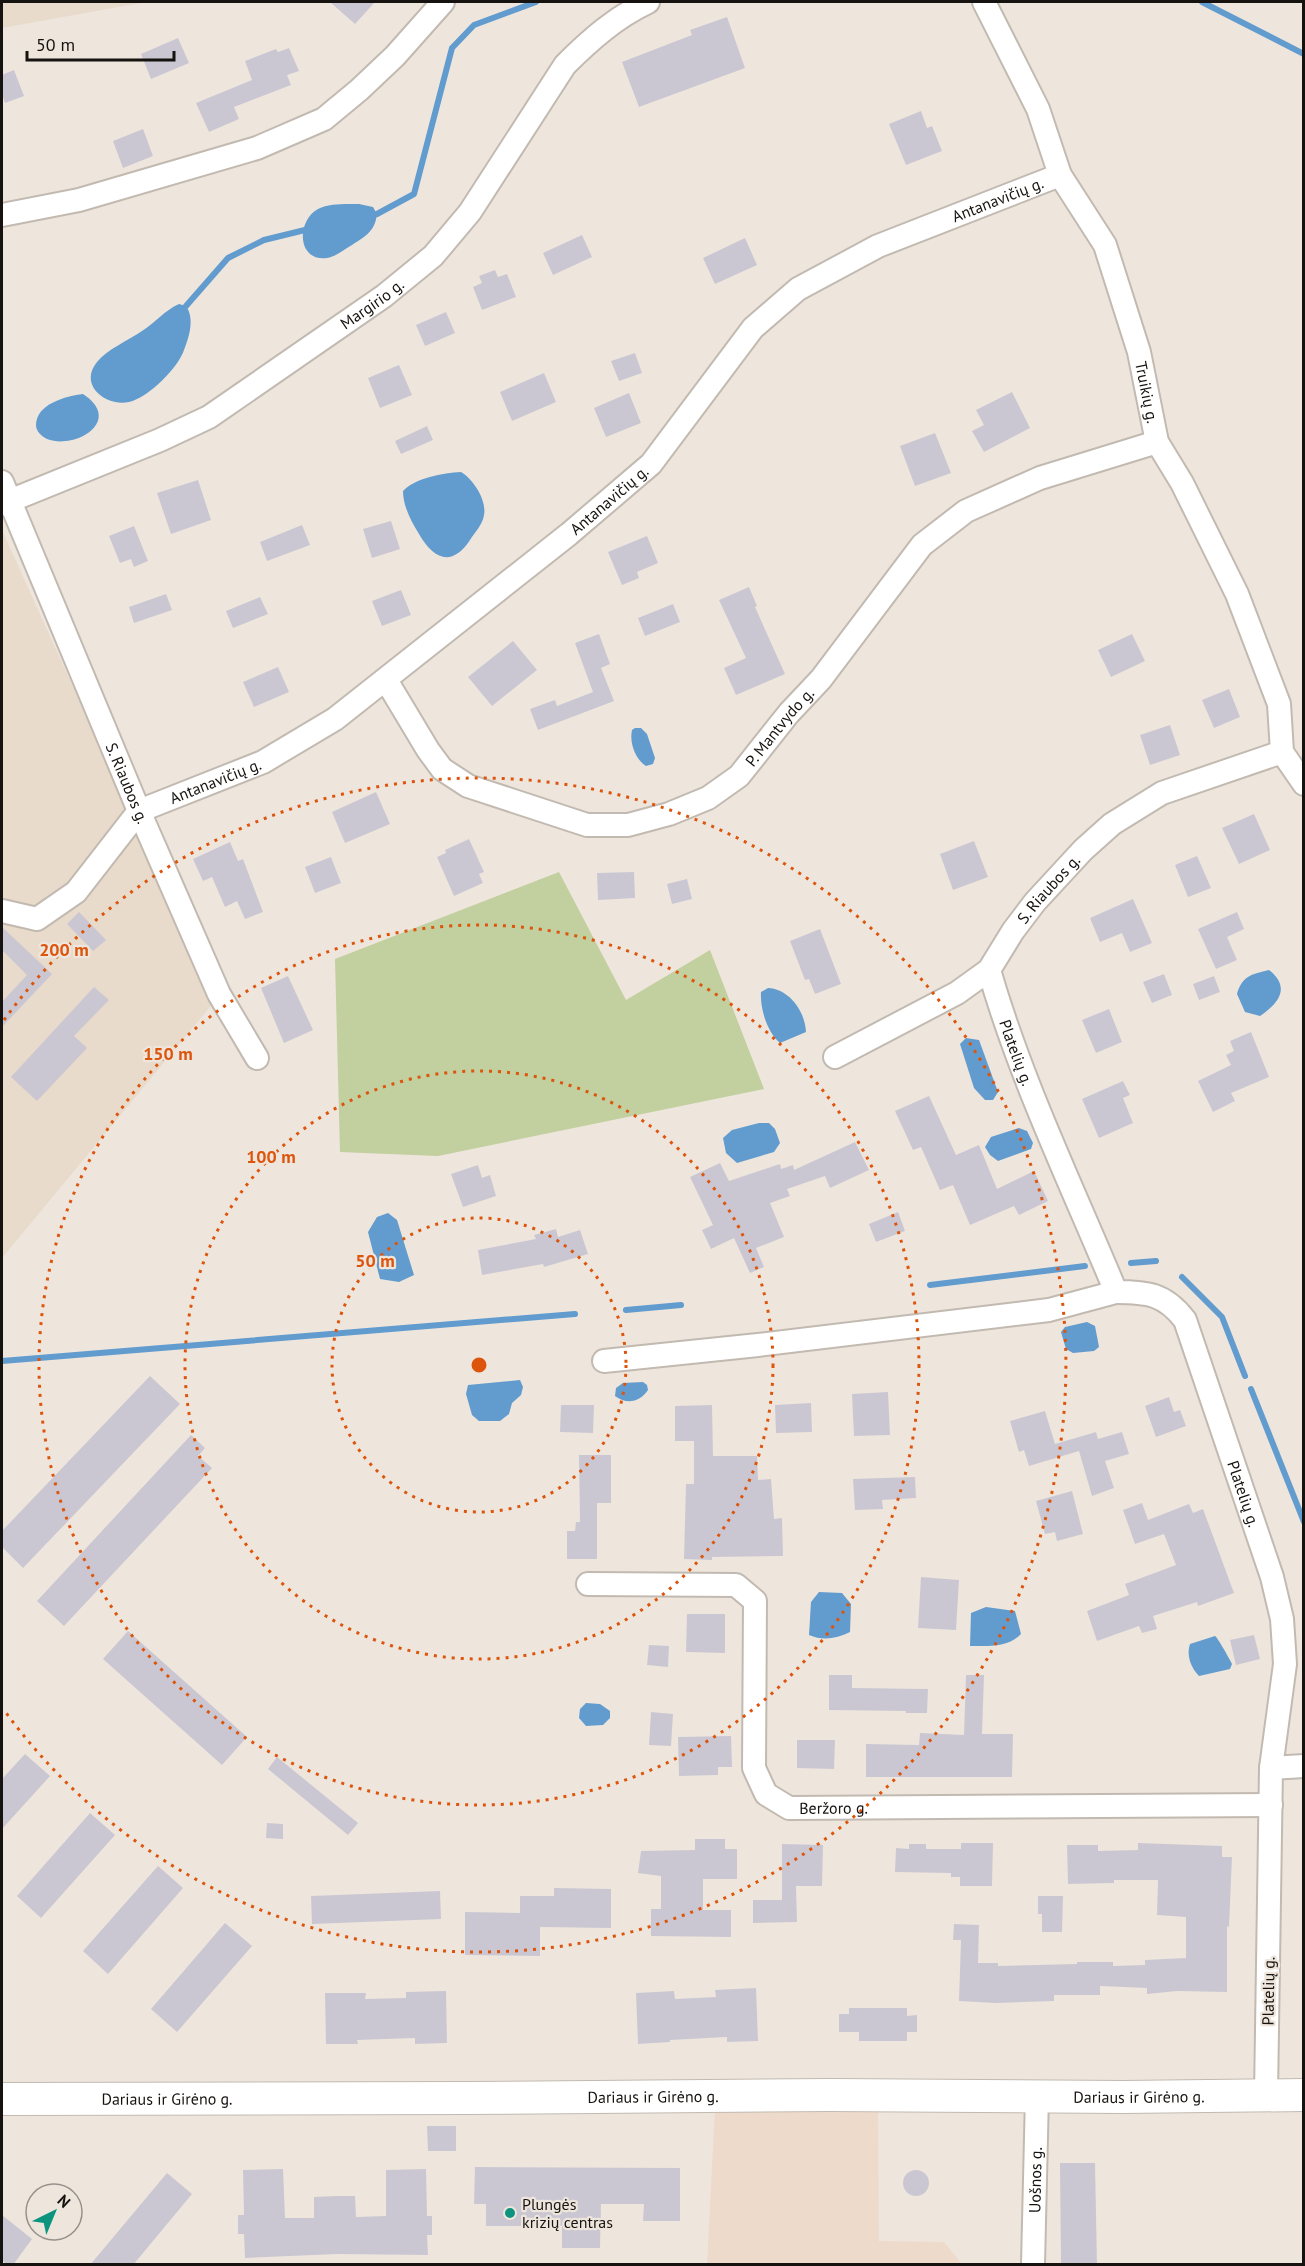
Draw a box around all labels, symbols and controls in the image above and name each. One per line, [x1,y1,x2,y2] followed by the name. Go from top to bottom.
[27,24,174,62] scale bar
[36,33,75,56] text: 50 m
[949,172,1046,226] street label: Antanavičių g.
[336,274,408,333] street label: Margirio g.
[1131,360,1163,425] street label: Truikių g.
[566,461,652,539] street label: Antanavičių g.
[741,683,818,770] street label: P. Mantvydo g.
[102,740,153,826] street label: S. Riaubos g.
[167,754,264,808] street label: Antanavičių g.
[1012,850,1084,927] street label: S. Riaubos g.
[39,938,89,961] text: 200 m
[995,1017,1038,1088] street label: Platelių g.
[143,1042,193,1065] text: 150 m
[246,1145,296,1168] text: 100 m
[355,1249,395,1272] text: 50 m
[469,1355,489,1375] centre of rings
[1223,1458,1264,1530] street label: Platelių g.
[799,1798,868,1818] street label: Beržoro g.
[1257,1956,1279,2026] street label: Platelių g.
[587,2086,719,2107] street label: Dariaus ir Girėno g.
[1073,2086,1205,2107] street label: Dariaus ir Girėno g.
[101,2089,233,2109] street label: Dariaus ir Girėno g.
[1024,2147,1046,2213] street label: Uošnos g.
[24,2182,84,2242] north arrow
[54,2190,75,2212] text: N
[522,2194,613,2232] place label: Plungės krizių centras
[503,2206,517,2220] marker: Plungės krizių centras

